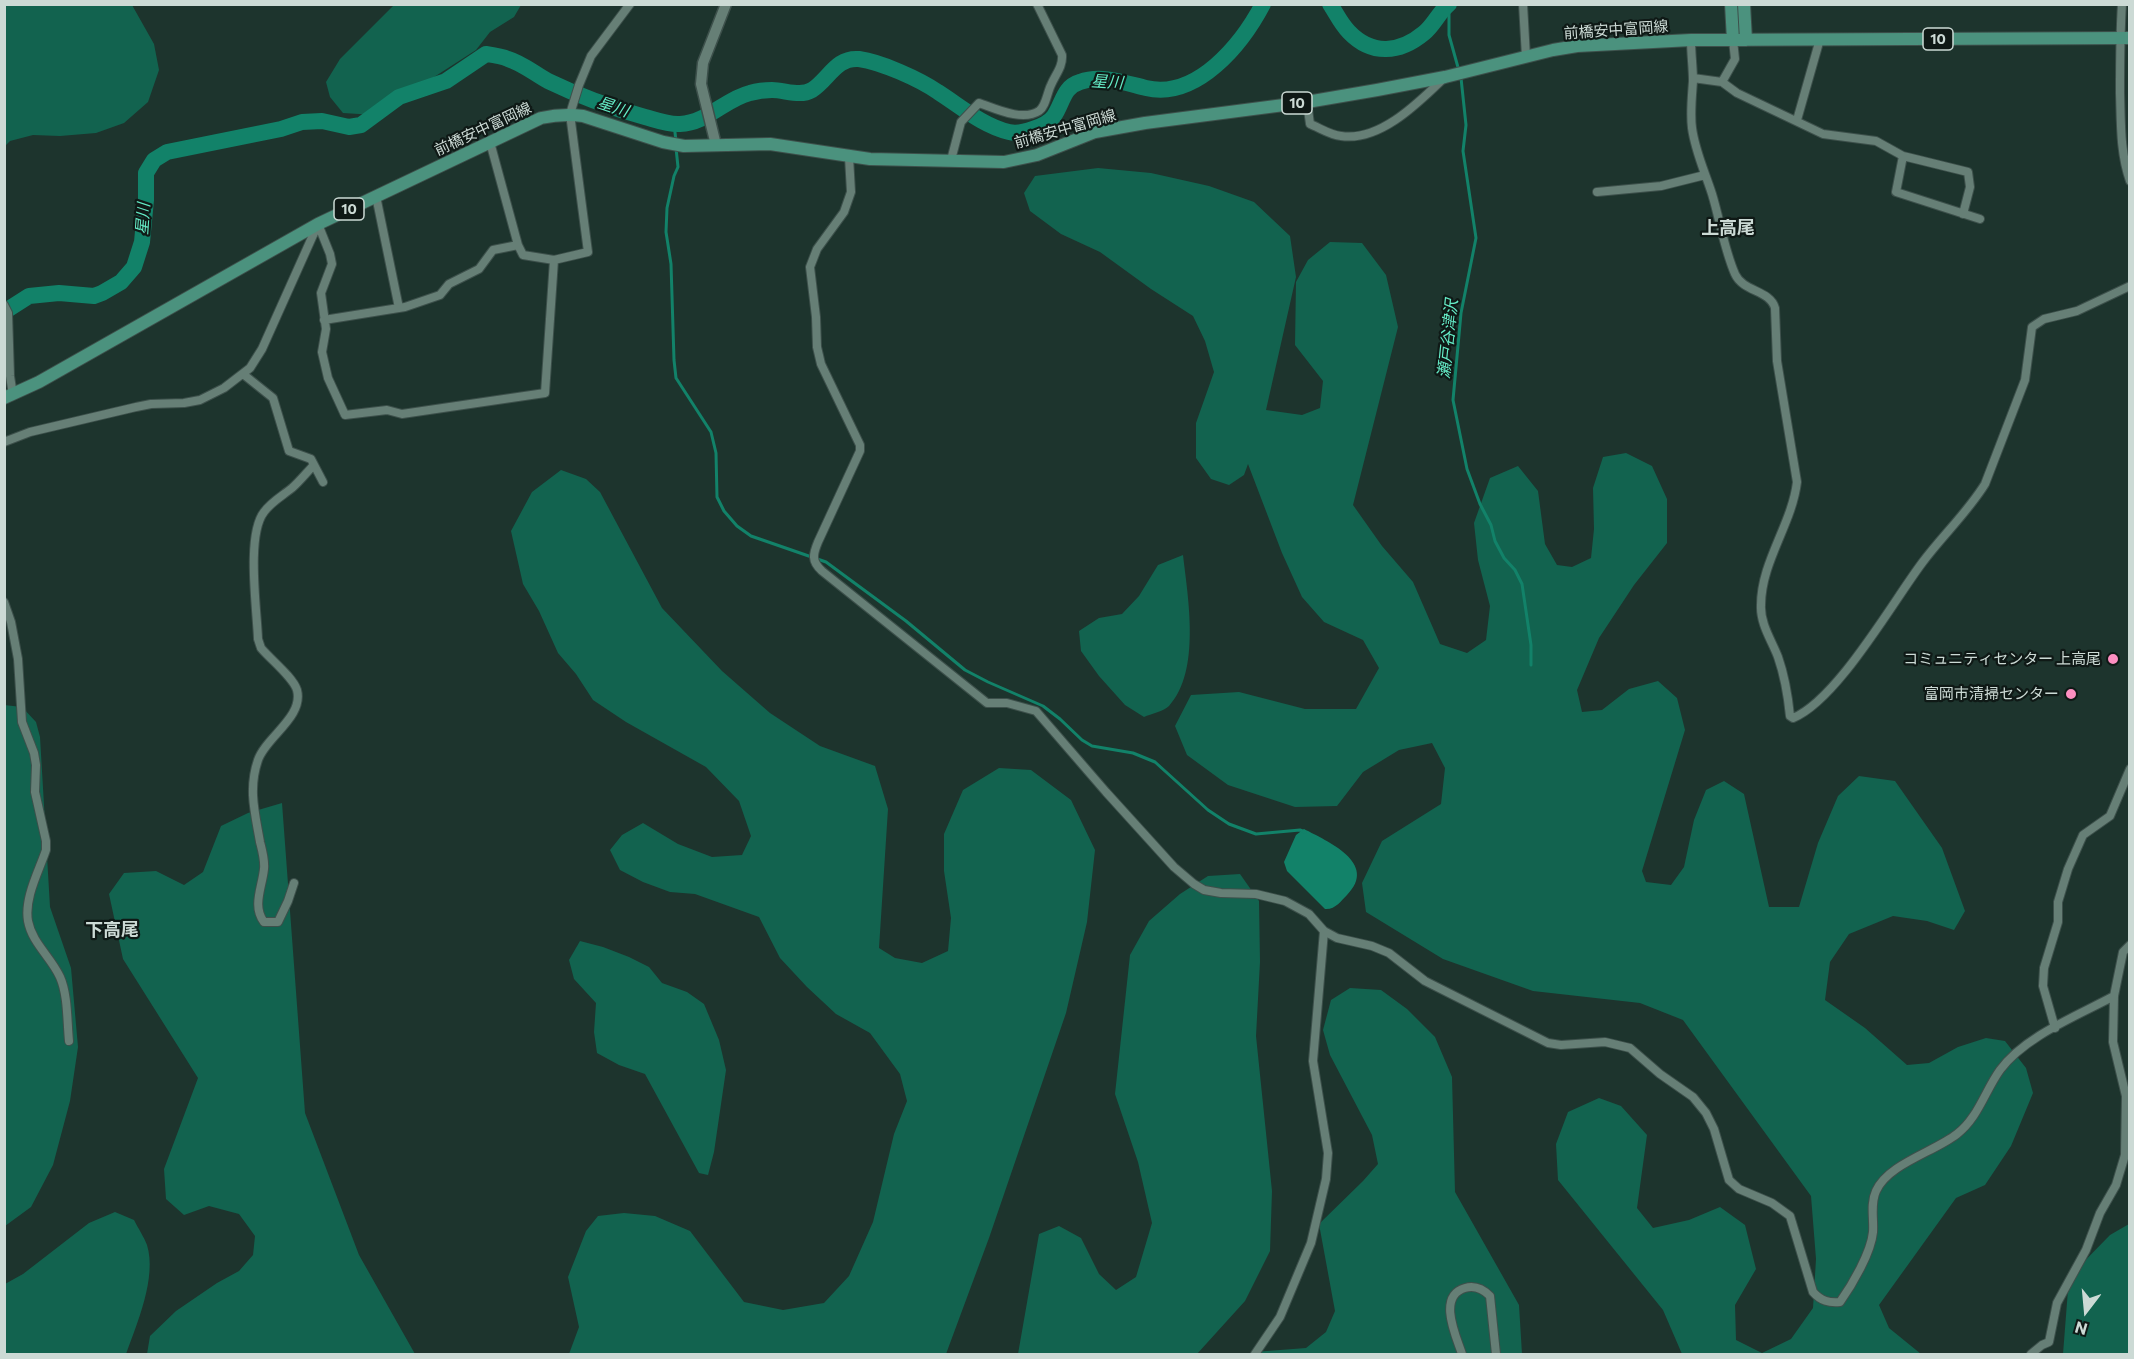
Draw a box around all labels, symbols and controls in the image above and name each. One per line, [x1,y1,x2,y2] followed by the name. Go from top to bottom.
[1563,17,1669,43] street label: 前橋安中富岡線
[1923,28,1953,50] road number: 10
[1090,71,1124,93] water label: 星川
[1282,92,1312,114] road number: 10
[595,93,631,121] water label: 星川
[432,99,534,159] street label: 前橋安中富岡線
[1012,106,1118,152] street label: 前橋安中富岡線
[334,198,364,220] road number: 10
[132,202,154,236] water label: 星川
[1701,217,1755,239] district label: 上高尾
[1434,298,1462,380] water label: 瀬戸谷津沢
[1903,650,2101,668] place label: コミュニティセンター 上高尾
[2106,652,2120,666] marker: コミュニティセンター 上高尾
[1924,685,2059,703] place label: 富岡市清掃センター
[2064,687,2078,701] marker: 富岡市清掃センター
[85,919,139,941] district label: 下高尾
[2056,1281,2116,1341] north arrow
[2073,1318,2089,1340] text: N

